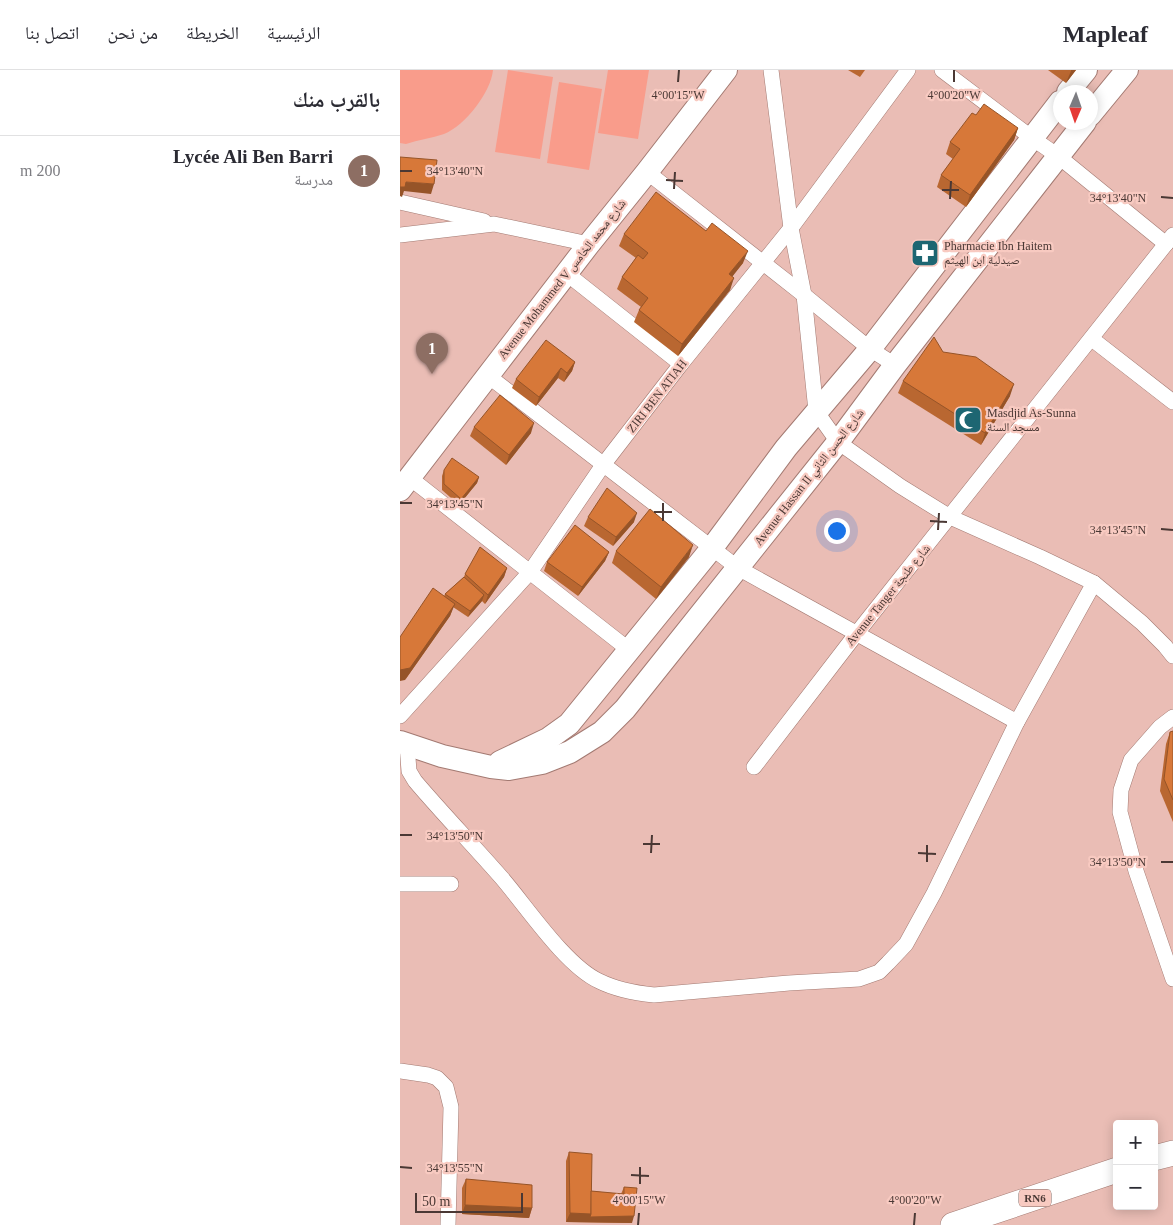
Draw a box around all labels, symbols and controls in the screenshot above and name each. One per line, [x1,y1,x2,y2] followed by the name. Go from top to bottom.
[1063,21,1148,47] text: Mapleaf
[25,23,79,43] text: اتصل بنا
[107,23,158,43] text: من نحن
[186,23,239,43] text: الخريطة
[267,23,320,43] text: الرئيسية
[1053,85,1098,130] north arrow
[293,88,380,112] text: بالقرب منك
[651,88,705,102] text: 4°00'15"W
[927,88,981,102] text: 4°00'20"W
[173,146,333,167] text: Lycée Ali Ben Barri
[20,162,60,179] text: 200 m
[360,162,368,179] text: 1
[427,164,484,178] text: 34°13'40"N
[294,171,333,188] text: مدرسة
[1090,191,1147,205] text: 34°13'40"N
[495,196,630,362] street label: Avenue Mohammed V شارع محمد الخامس
[910,238,940,268] pharmacy icon: Pharmacie Ibn Haitem صيدلية ابن الهيثم
[944,239,1053,268] place label: Pharmacie Ibn Haitem صيدلية ابن الهيثم
[416,333,448,374] pin: 1
[624,357,690,435] street label: ZIRI BEN ATIAH
[953,405,983,435] mosque icon: Masdjid As-Sunna مسجد السنة
[751,406,869,550] street label: Avenue Hassan II شارع الحسن الثاني
[987,406,1077,434] place label: Masdjid As-Sunna مسجد السنة
[427,497,484,511] text: 34°13'45"N
[824,518,850,544] your location
[1090,523,1147,537] text: 34°13'45"N
[843,542,934,649] street label: Avenue Tanger شارع طنجة
[427,829,484,843] text: 34°13'50"N
[1090,855,1147,869] text: 34°13'50"N
[1113,1120,1158,1210] map controls
[1113,1120,1158,1165] button: +
[427,1161,484,1175] text: 34°13'55"N
[1113,1165,1158,1210] button: −
[415,1190,522,1213] scale bar
[1019,1190,1051,1206] road number: RN6
[612,1193,666,1207] text: 4°00'15"W
[888,1193,942,1207] text: 4°00'20"W
[422,1194,450,1209] text: 50 m

